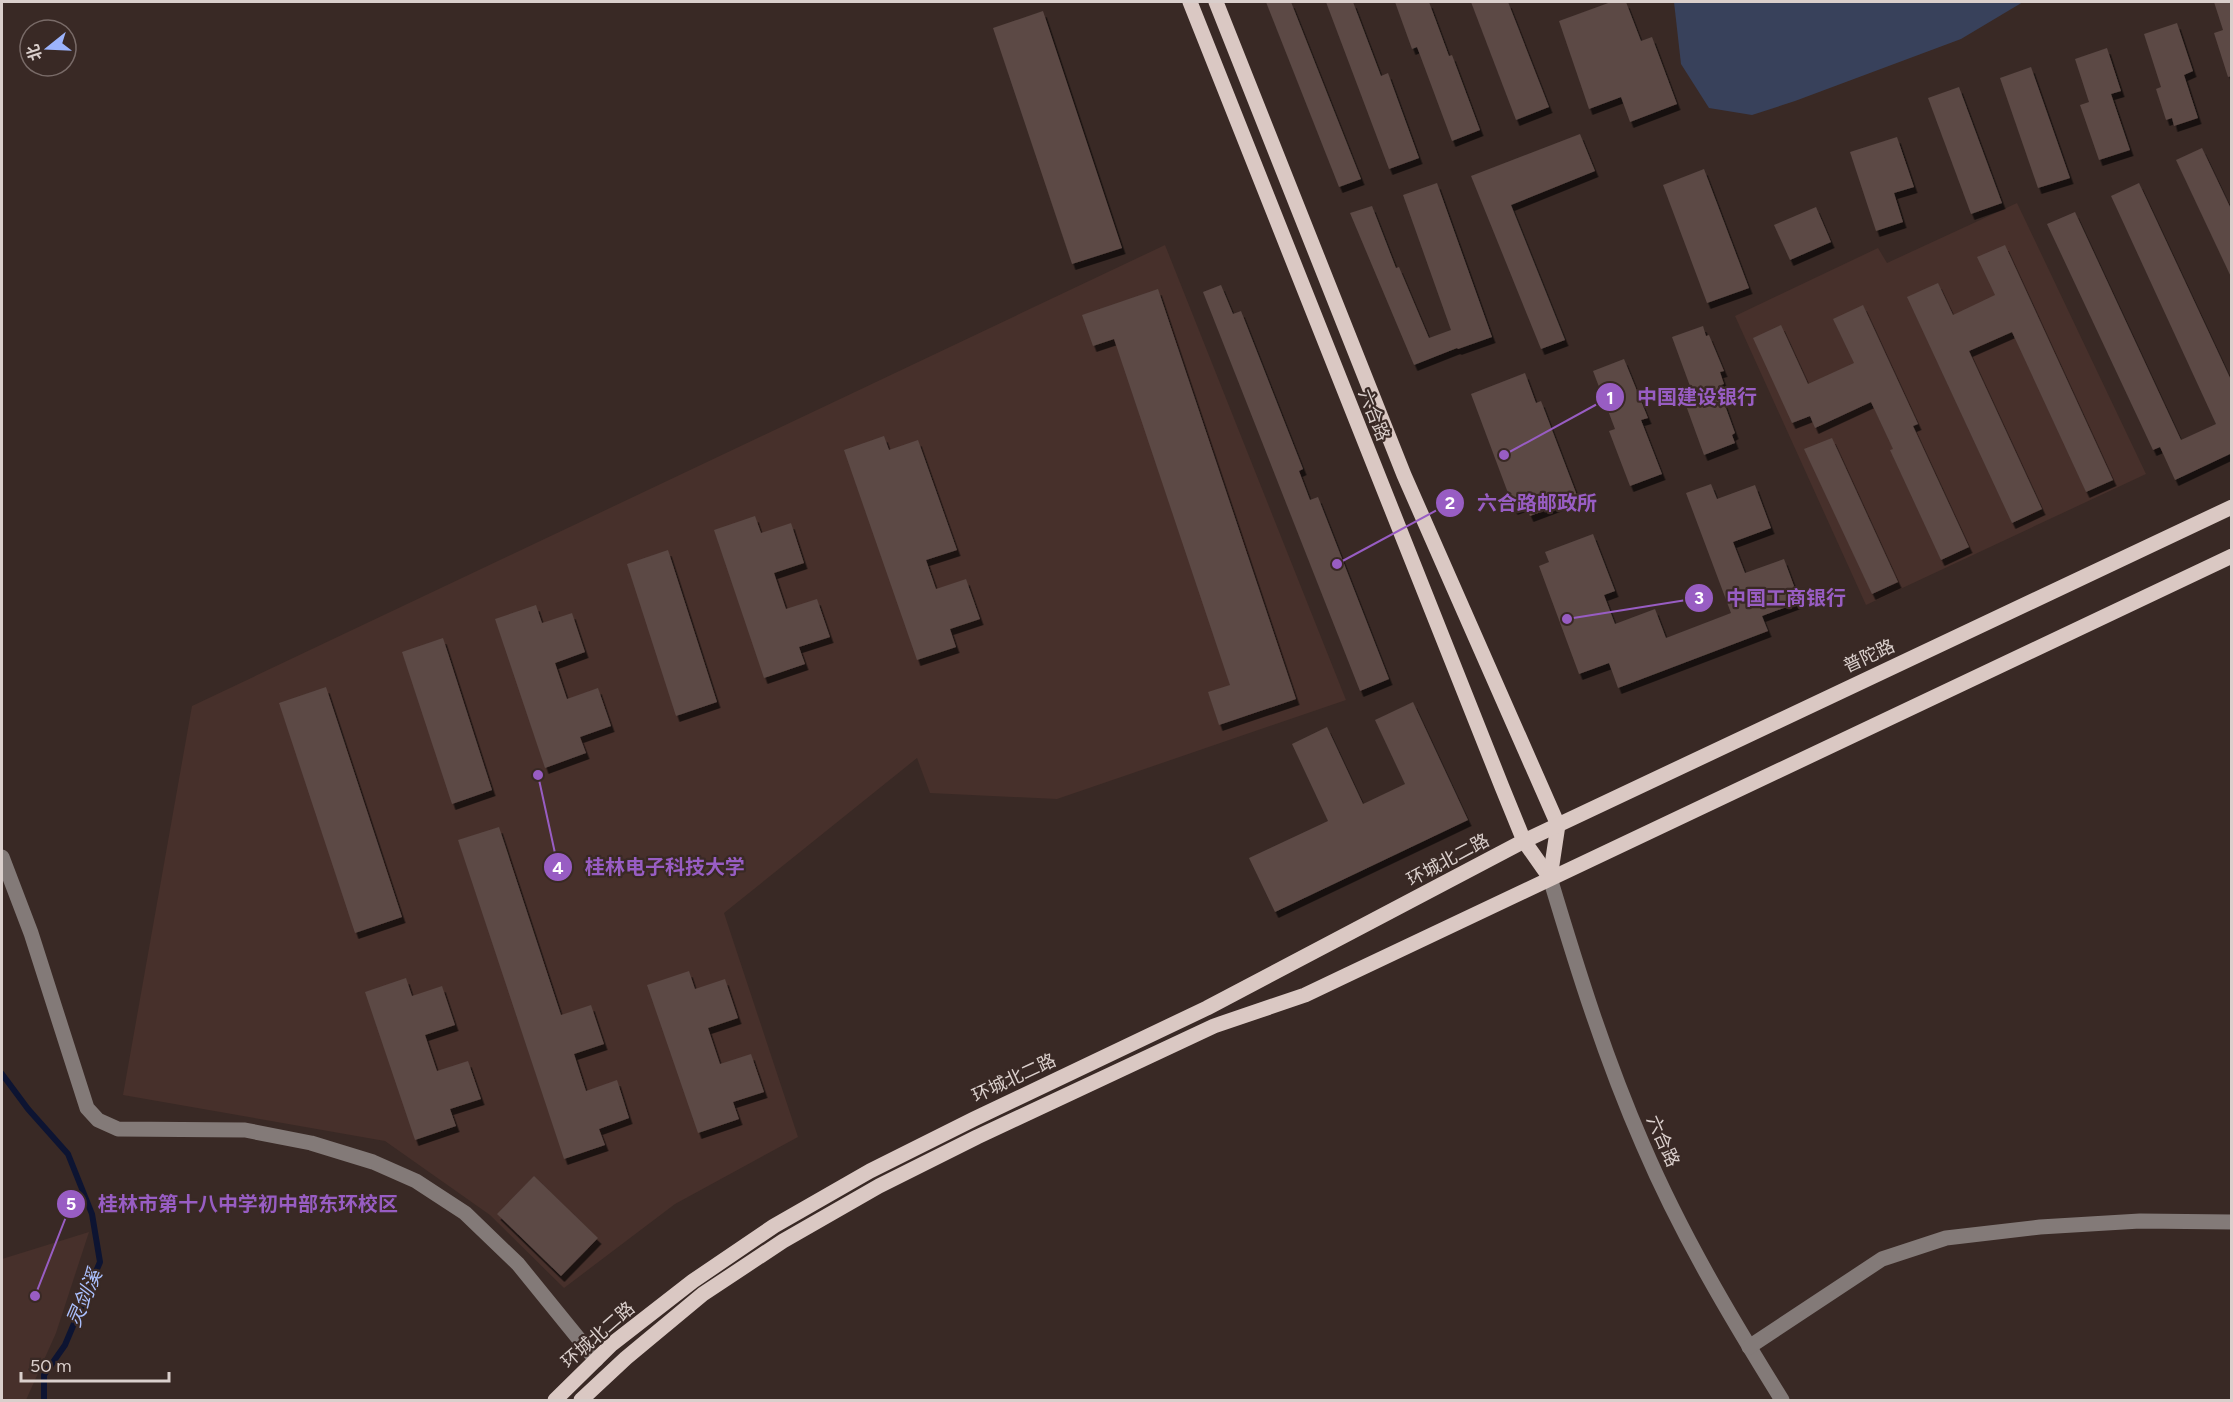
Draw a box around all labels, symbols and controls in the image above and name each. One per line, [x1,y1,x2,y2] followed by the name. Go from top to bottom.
[18,18,78,78] north arrow
[23,42,46,63] text: 北
[1595,378,1769,416] callout: 中国建设银行
[1637,385,1757,409] text: 中国建设银行
[1354,386,1394,444] street label: 六合路
[1606,387,1614,409] text: 1
[1435,484,1609,522] callout: 六合路邮政所
[1477,491,1597,515] text: 六合路邮政所
[1445,492,1455,514] text: 2
[1684,579,1858,617] callout: 中国工商银行
[1726,586,1846,610] text: 中国工商银行
[1694,587,1704,609] text: 3
[1840,635,1898,677] street label: 普陀路
[1403,829,1493,891] street label: 环城北二路
[543,848,757,886] callout: 桂林电子科技大学
[585,855,745,879] text: 桂林电子科技大学
[552,857,564,879] text: 4
[969,1049,1059,1107] street label: 环城北二路
[1642,1112,1684,1170] street label: 六合路
[56,1185,410,1223] callout: 桂林市第十八中学初中部东环校区
[98,1192,398,1216] text: 桂林市第十八中学初中部东环校区
[66,1193,76,1215] text: 5
[61,1264,108,1330] water label: 灵剑溪
[557,1297,639,1373] street label: 环城北二路
[21,1345,170,1383] scale bar
[30,1355,72,1377] text: 50 m

